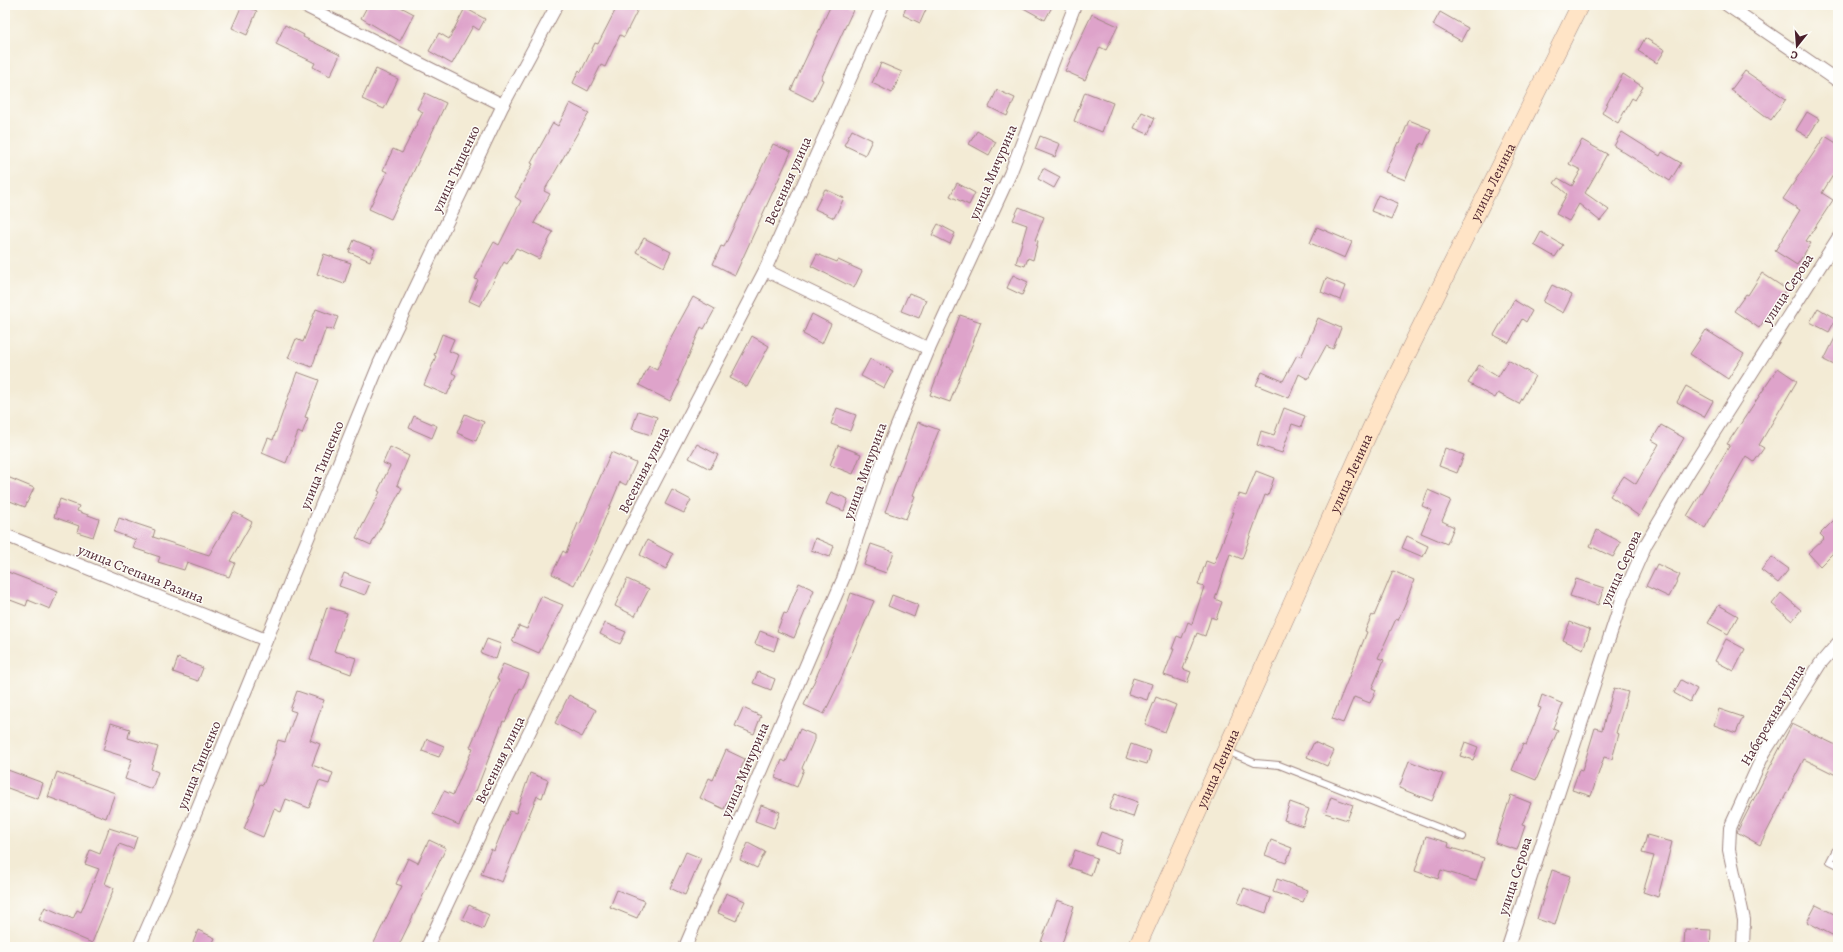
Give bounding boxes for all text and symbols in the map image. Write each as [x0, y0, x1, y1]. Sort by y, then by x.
north arrow [1777, 26, 1817, 66]
text: С [1789, 47, 1800, 63]
street label: улица Мичурина [964, 121, 1022, 223]
street label: улица Тищенко [427, 122, 484, 217]
street label: Весенняя улица [760, 133, 816, 228]
street label: улица Ленина [1465, 139, 1520, 225]
street label: улица Серова [1757, 249, 1818, 329]
street label: улица Тищенко [295, 418, 348, 513]
street label: улица Мичурина [838, 419, 891, 523]
street label: Весенняя улица [614, 423, 674, 517]
street label: улица Ленина [1324, 430, 1377, 516]
street label: улица Серова [1595, 527, 1646, 610]
street label: улица Степана Разина [74, 540, 207, 608]
street label: Набережная улица [1736, 660, 1810, 769]
street label: Весенняя улица [471, 713, 530, 807]
street label: улица Тищенко [172, 718, 225, 813]
street label: улица Мичурина [716, 719, 774, 821]
street label: улица Ленина [1191, 725, 1244, 812]
street label: улица Серова [1493, 834, 1537, 918]

